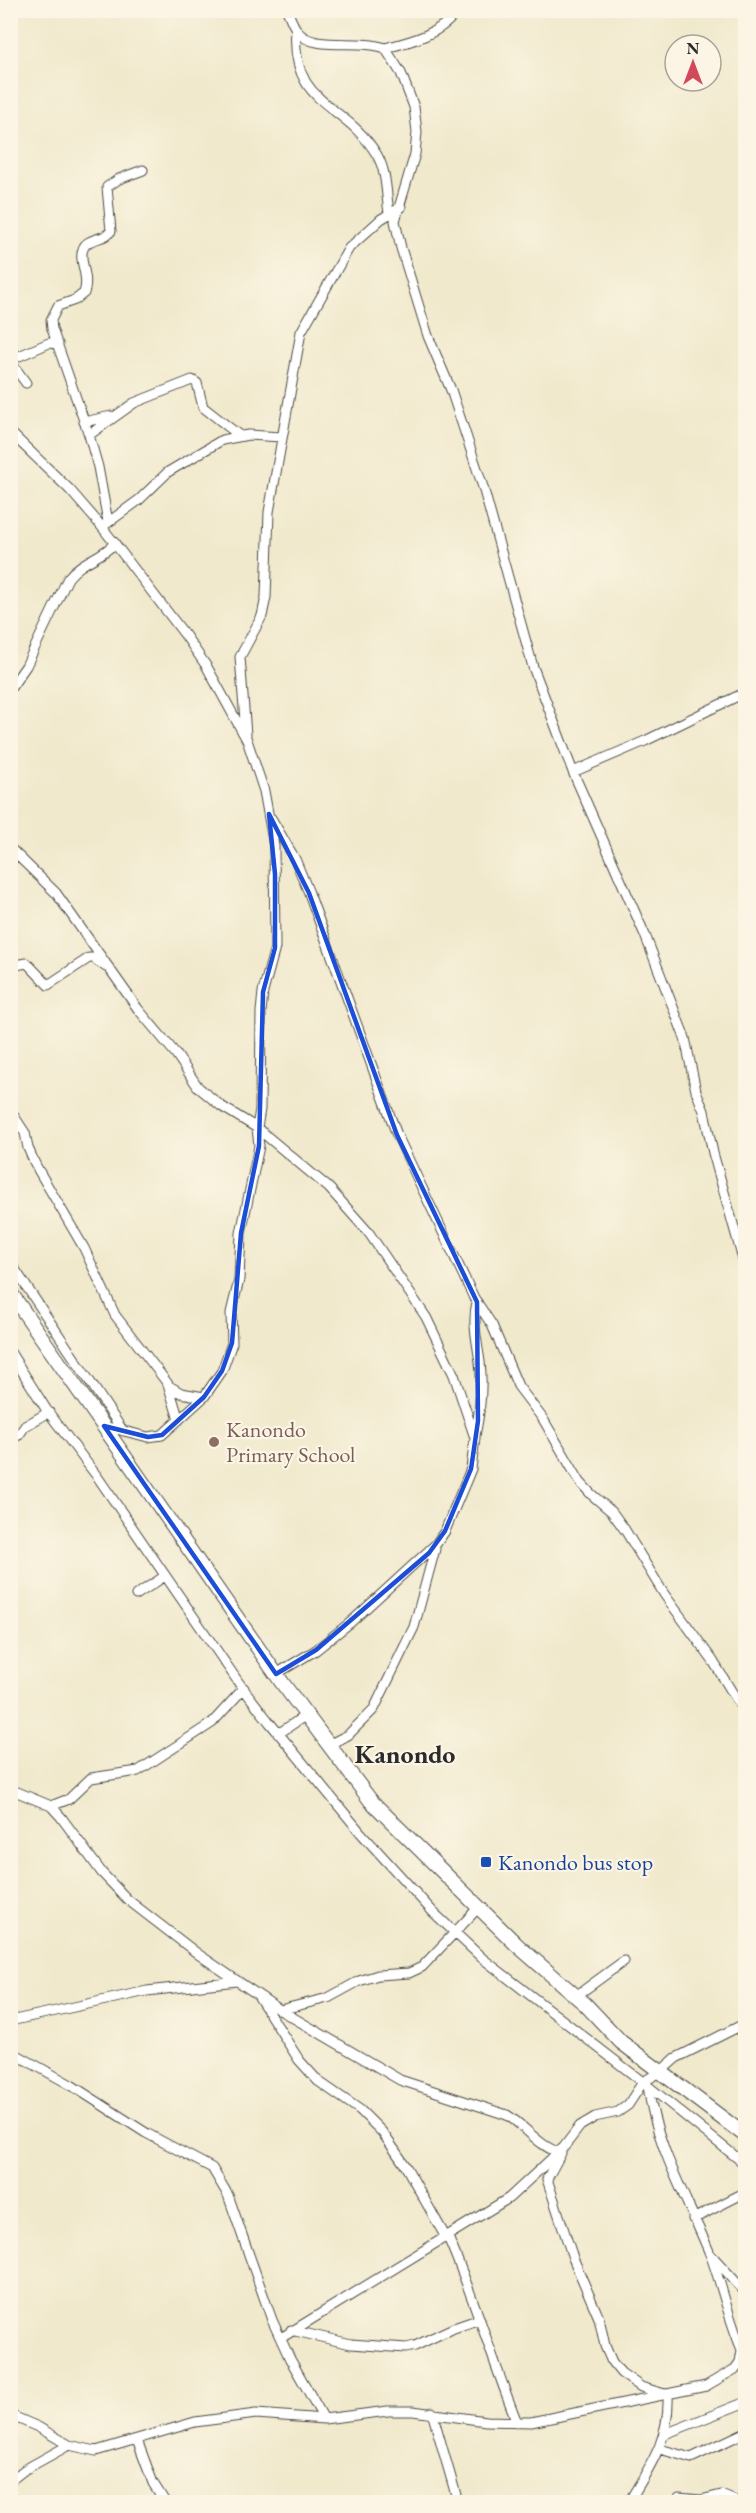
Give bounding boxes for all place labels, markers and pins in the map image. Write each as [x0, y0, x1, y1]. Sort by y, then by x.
place label: Kanondo Primary School [226, 1415, 355, 1469]
marker: Kanondo Primary School [207, 1435, 221, 1449]
place label: Kanondo bus stop [498, 1848, 653, 1877]
marker: Kanondo bus stop [479, 1855, 493, 1869]

